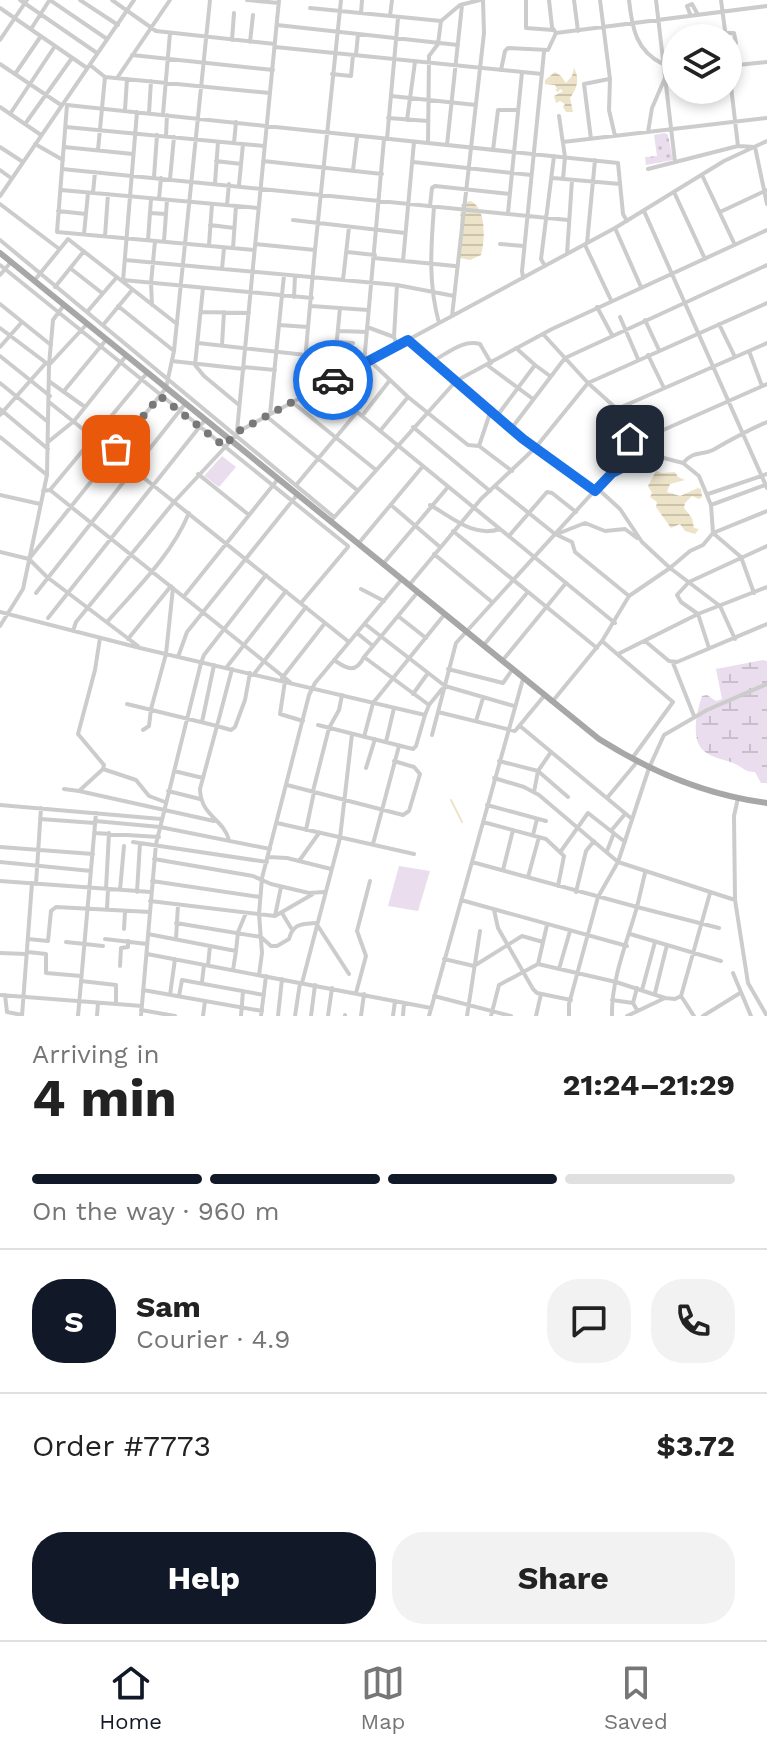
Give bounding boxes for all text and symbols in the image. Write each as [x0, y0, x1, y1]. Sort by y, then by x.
map controls [662, 24, 742, 104]
button: layers [662, 24, 742, 104]
courier [293, 340, 373, 420]
icon: car [311, 358, 355, 402]
pin [596, 405, 664, 473]
pin [82, 415, 150, 483]
icon: home [608, 417, 652, 461]
icon: bag [94, 427, 138, 471]
text: Arriving in [32, 1039, 160, 1069]
text: 21:24–21:29 [563, 1067, 735, 1102]
text: 4 min [32, 1068, 177, 1129]
text: On the way · 960 m [32, 1196, 280, 1226]
button: chat [547, 1279, 631, 1363]
button: phone [651, 1279, 735, 1363]
text: Sam [136, 1289, 201, 1324]
text: S [64, 1304, 84, 1339]
text: Courier · 4.9 [136, 1324, 290, 1354]
text: Order #7773 [32, 1428, 211, 1463]
text: $3.72 [657, 1428, 735, 1463]
button: Help [32, 1532, 376, 1624]
button: Share [392, 1532, 735, 1624]
tab: Home [99, 1661, 162, 1734]
tab: Map [361, 1661, 405, 1734]
tab: Saved [604, 1661, 668, 1734]

